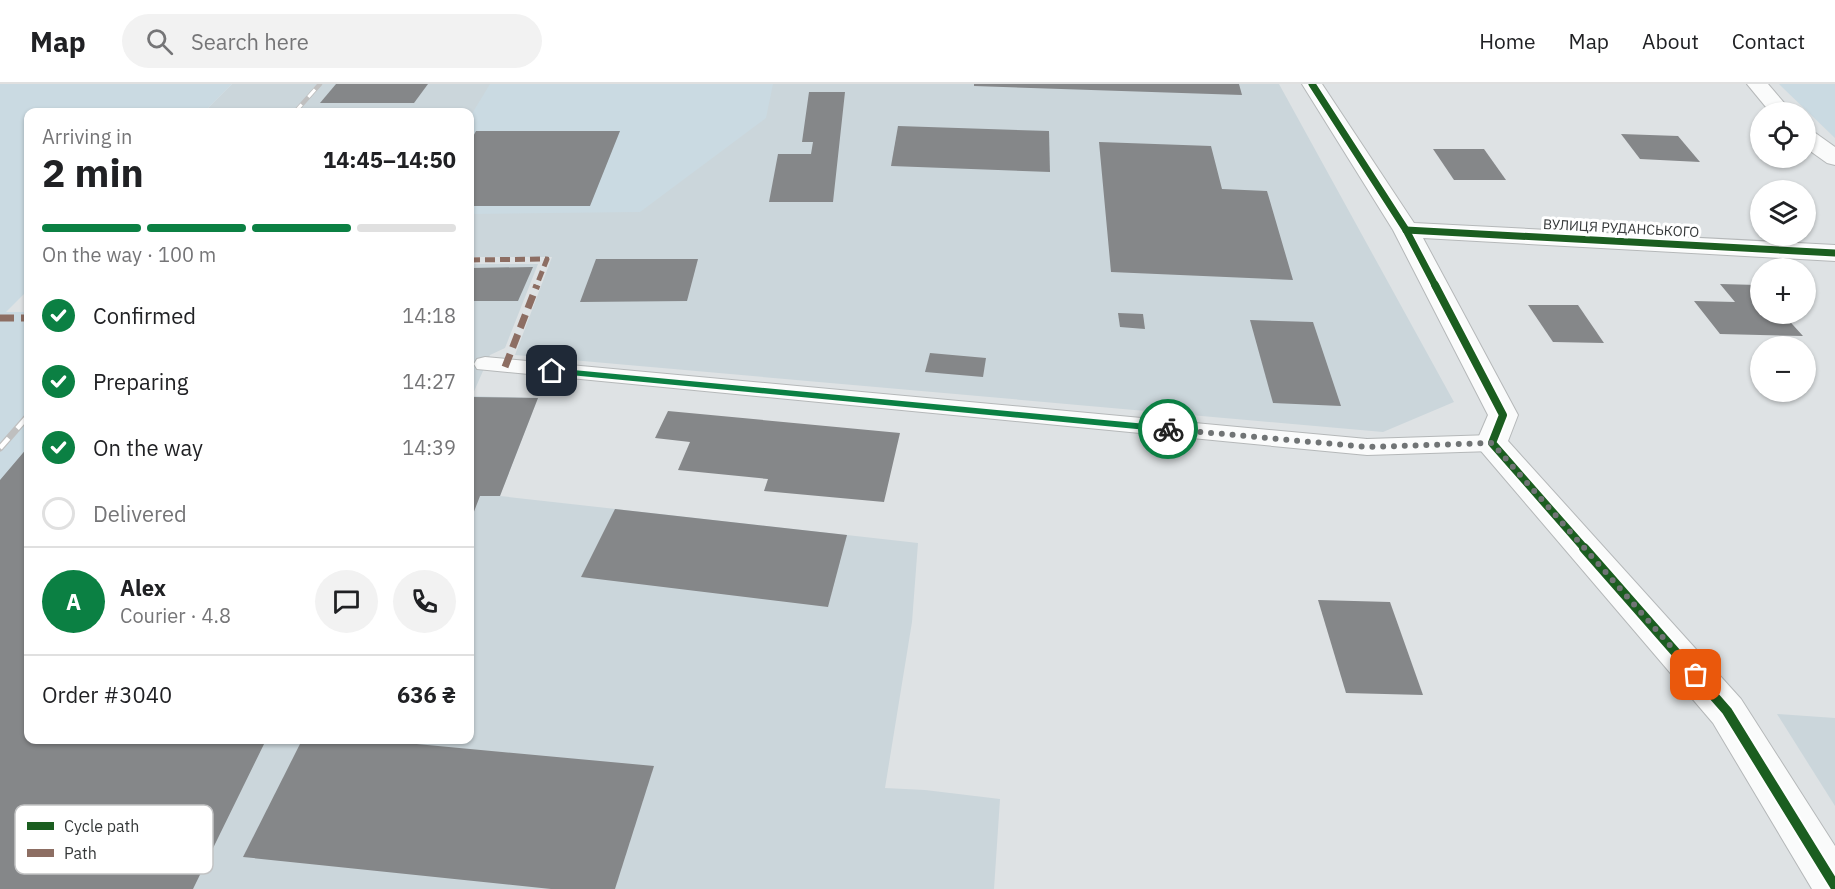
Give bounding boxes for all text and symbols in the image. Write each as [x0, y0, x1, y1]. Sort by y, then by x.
search box [122, 14, 542, 68]
text: Map [30, 23, 86, 60]
icon: search [143, 25, 176, 58]
text: Search here [191, 27, 309, 56]
text: Home [1479, 27, 1536, 55]
text: Map [1569, 27, 1609, 55]
text: About [1642, 27, 1699, 55]
text: Contact [1732, 27, 1805, 55]
map controls [1750, 102, 1816, 402]
button: locate [1750, 102, 1816, 168]
text: Arriving in [42, 123, 132, 150]
text: 14:45–14:50 [323, 145, 456, 174]
text: 2 min [42, 147, 144, 198]
button: layers [1750, 180, 1816, 246]
street label: ВУЛИЦЯ РУДАНСЬКОГО [1542, 215, 1700, 241]
text: On the way · 100 m [42, 241, 216, 268]
button: + [1750, 258, 1816, 324]
icon: check [42, 299, 75, 332]
text: Confirmed [93, 301, 196, 330]
text: 14:18 [402, 302, 456, 329]
button: − [1750, 336, 1816, 402]
pin [526, 345, 577, 396]
icon: home [535, 354, 568, 387]
icon: check [42, 365, 75, 398]
text: Preparing [93, 367, 188, 396]
text: 14:27 [402, 368, 456, 395]
courier [1138, 399, 1198, 459]
icon: bike [1152, 413, 1185, 446]
icon: check [42, 431, 75, 464]
text: On the way [93, 433, 203, 462]
text: 14:39 [402, 434, 456, 461]
text: Delivered [93, 499, 187, 528]
button: chat [315, 570, 378, 633]
button: phone [393, 570, 456, 633]
text: Alex [120, 573, 166, 602]
text: A [66, 587, 81, 616]
text: Courier · 4.8 [120, 602, 231, 629]
pin [1670, 649, 1721, 700]
icon: bag [1679, 658, 1712, 691]
text: Order #3040 [42, 680, 172, 709]
text: 636 ₴ [397, 680, 456, 709]
legend [15, 805, 213, 874]
text: Cycle path [64, 816, 139, 836]
text: Path [64, 843, 97, 863]

